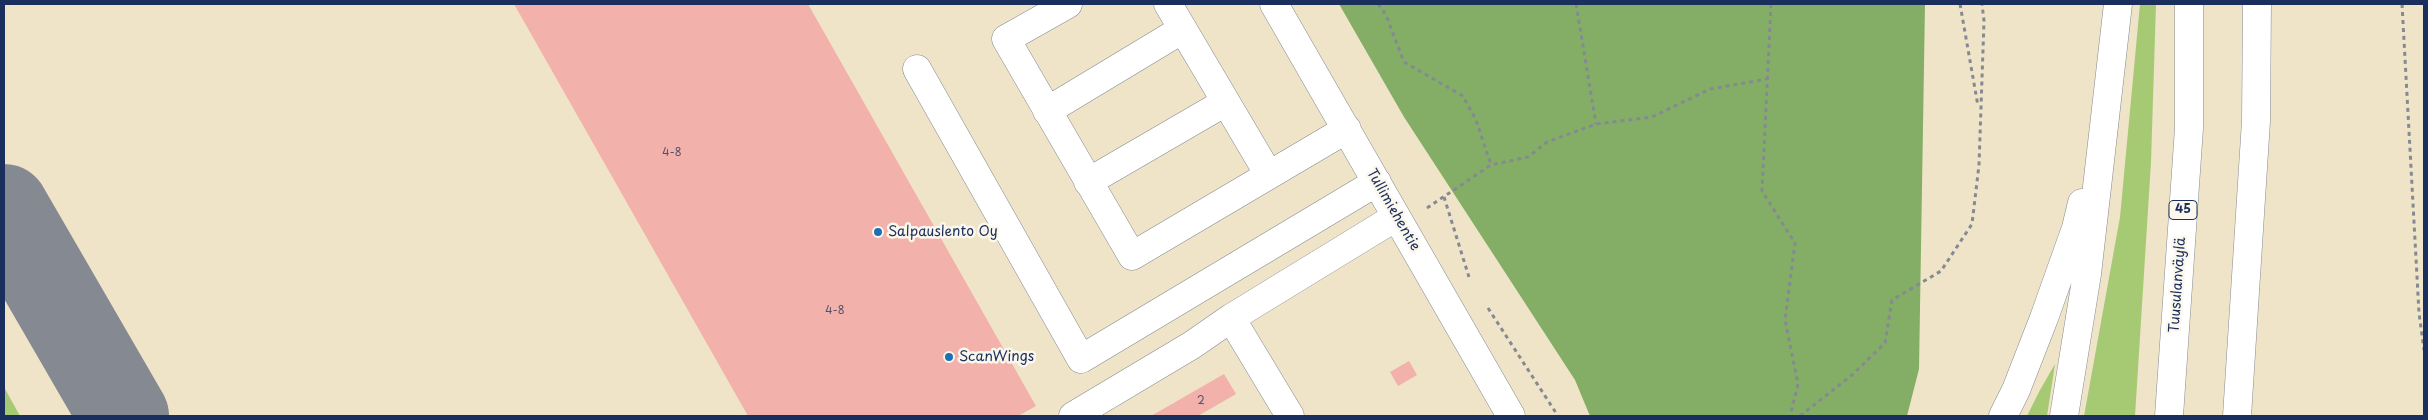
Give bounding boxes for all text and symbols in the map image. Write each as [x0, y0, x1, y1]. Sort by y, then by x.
house number: 4-8 [662, 146, 682, 160]
street label: Tullimiehentie [1363, 166, 1423, 254]
road number: 45 [2169, 200, 2197, 220]
place label: Salpauslento Oy [888, 224, 998, 240]
marker: Salpauslento Oy [872, 226, 884, 238]
street label: Tuusulanväylä [2166, 237, 2190, 333]
house number: 4-8 [825, 304, 845, 318]
place label: ScanWings [959, 349, 1034, 365]
marker: ScanWings [943, 351, 955, 363]
house number: 2 [1197, 394, 1205, 408]

